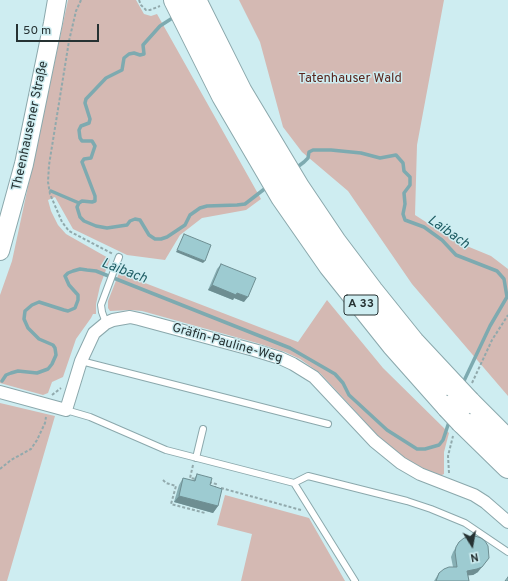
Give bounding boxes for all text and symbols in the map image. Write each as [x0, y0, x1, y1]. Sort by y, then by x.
scale bar [18, 16, 101, 42]
text: 50 m [23, 23, 51, 39]
street label: Theenhausener Straße [10, 60, 52, 192]
park label: Tatenhauser Wald [298, 71, 402, 87]
water label: Laibach [424, 213, 472, 253]
water label: Laibach [99, 256, 149, 288]
road number: A 33 [344, 295, 378, 315]
street label: Gräfin-Pauline-Weg [170, 321, 284, 367]
north arrow [452, 525, 492, 565]
text: N [469, 549, 480, 564]

